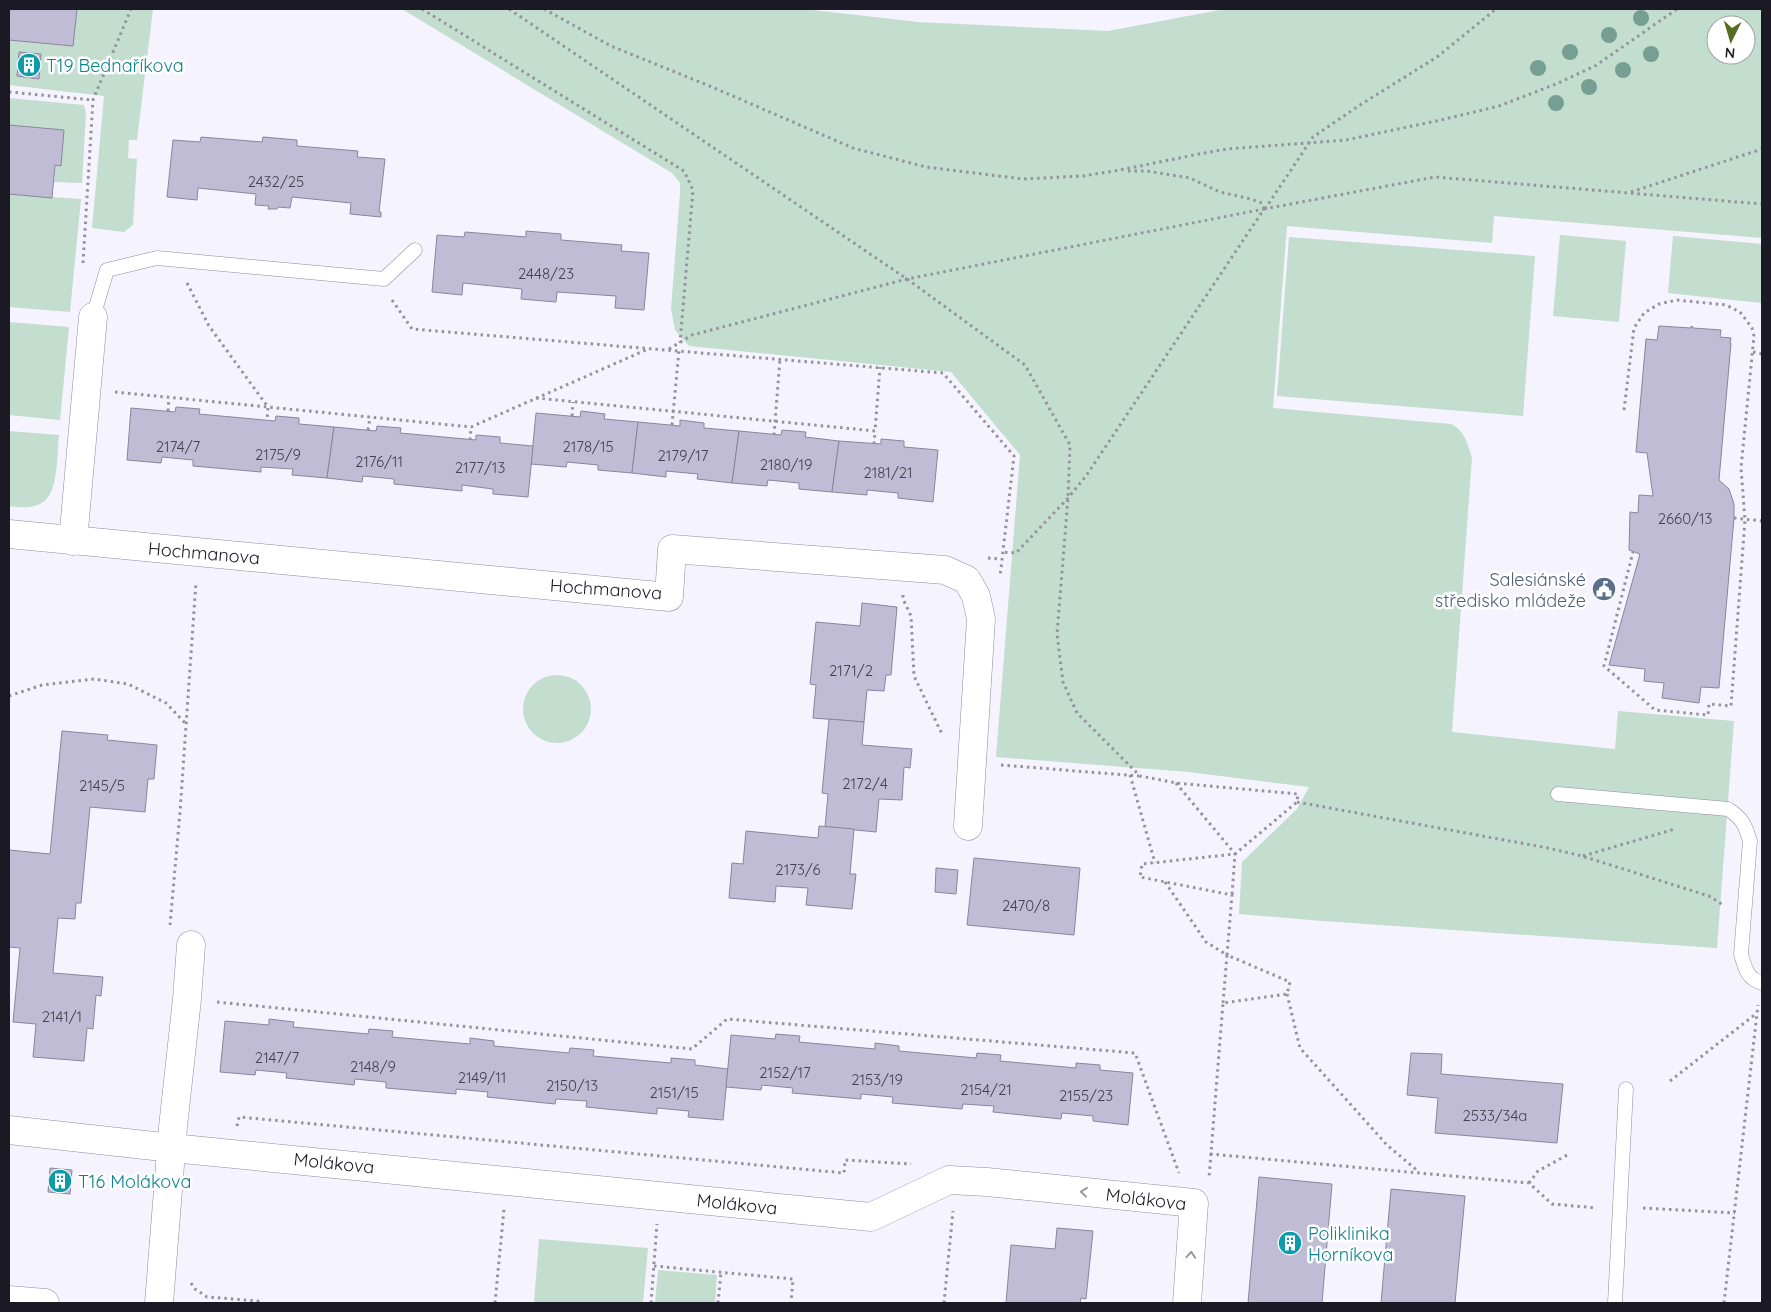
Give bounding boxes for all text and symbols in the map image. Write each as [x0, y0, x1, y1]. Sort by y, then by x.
north arrow [1706, 15, 1756, 65]
text: N [1724, 44, 1736, 62]
building icon: T19 Bednaříkova [16, 52, 42, 78]
place label: T19 Bednaříkova [46, 54, 184, 77]
house number: 2432/25 [248, 172, 304, 191]
house number: 2448/23 [518, 264, 574, 283]
house number: 2174/7 [156, 437, 200, 456]
house number: 2178/15 [562, 437, 614, 456]
house number: 2175/9 [255, 445, 301, 464]
house number: 2179/17 [657, 446, 709, 465]
house number: 2176/11 [355, 452, 403, 471]
house number: 2180/19 [760, 455, 812, 474]
house number: 2177/13 [455, 458, 505, 477]
house number: 2181/21 [863, 463, 913, 482]
house number: 2660/13 [1658, 509, 1712, 528]
street label: Hochmanova [147, 537, 261, 569]
place label: Salesiánské středisko mládeže [1435, 568, 1586, 612]
street label: Hochmanova [549, 574, 663, 604]
public building icon: Salesiánské středisko mládeže [1591, 576, 1617, 602]
house number: 2171/2 [829, 661, 873, 680]
house number: 2172/4 [842, 774, 888, 793]
house number: 2145/5 [79, 776, 125, 795]
house number: 2173/6 [775, 860, 821, 879]
house number: 2470/8 [1002, 896, 1050, 915]
house number: 2141/1 [42, 1007, 82, 1026]
house number: 2147/7 [255, 1048, 299, 1067]
house number: 2148/9 [350, 1057, 396, 1076]
house number: 2152/17 [759, 1063, 811, 1082]
house number: 2149/11 [458, 1068, 506, 1087]
house number: 2153/19 [851, 1070, 903, 1089]
house number: 2150/13 [546, 1076, 598, 1095]
house number: 2154/21 [960, 1080, 1012, 1099]
house number: 2151/15 [649, 1083, 699, 1102]
house number: 2155/23 [1059, 1086, 1113, 1105]
house number: 2533/34a [1463, 1106, 1527, 1125]
street label: Molákova [292, 1147, 376, 1179]
building icon: T16 Molákova [47, 1168, 73, 1194]
place label: T16 Molákova [78, 1170, 191, 1193]
street label: Molákova [1104, 1183, 1188, 1215]
one-way arrow [1080, 1187, 1088, 1198]
street label: Molákova [695, 1188, 779, 1220]
place label: Poliklinika Horníkova [1308, 1222, 1393, 1266]
building icon: Poliklinika Horníkova [1277, 1230, 1303, 1256]
one-way arrow [1185, 1250, 1196, 1258]

